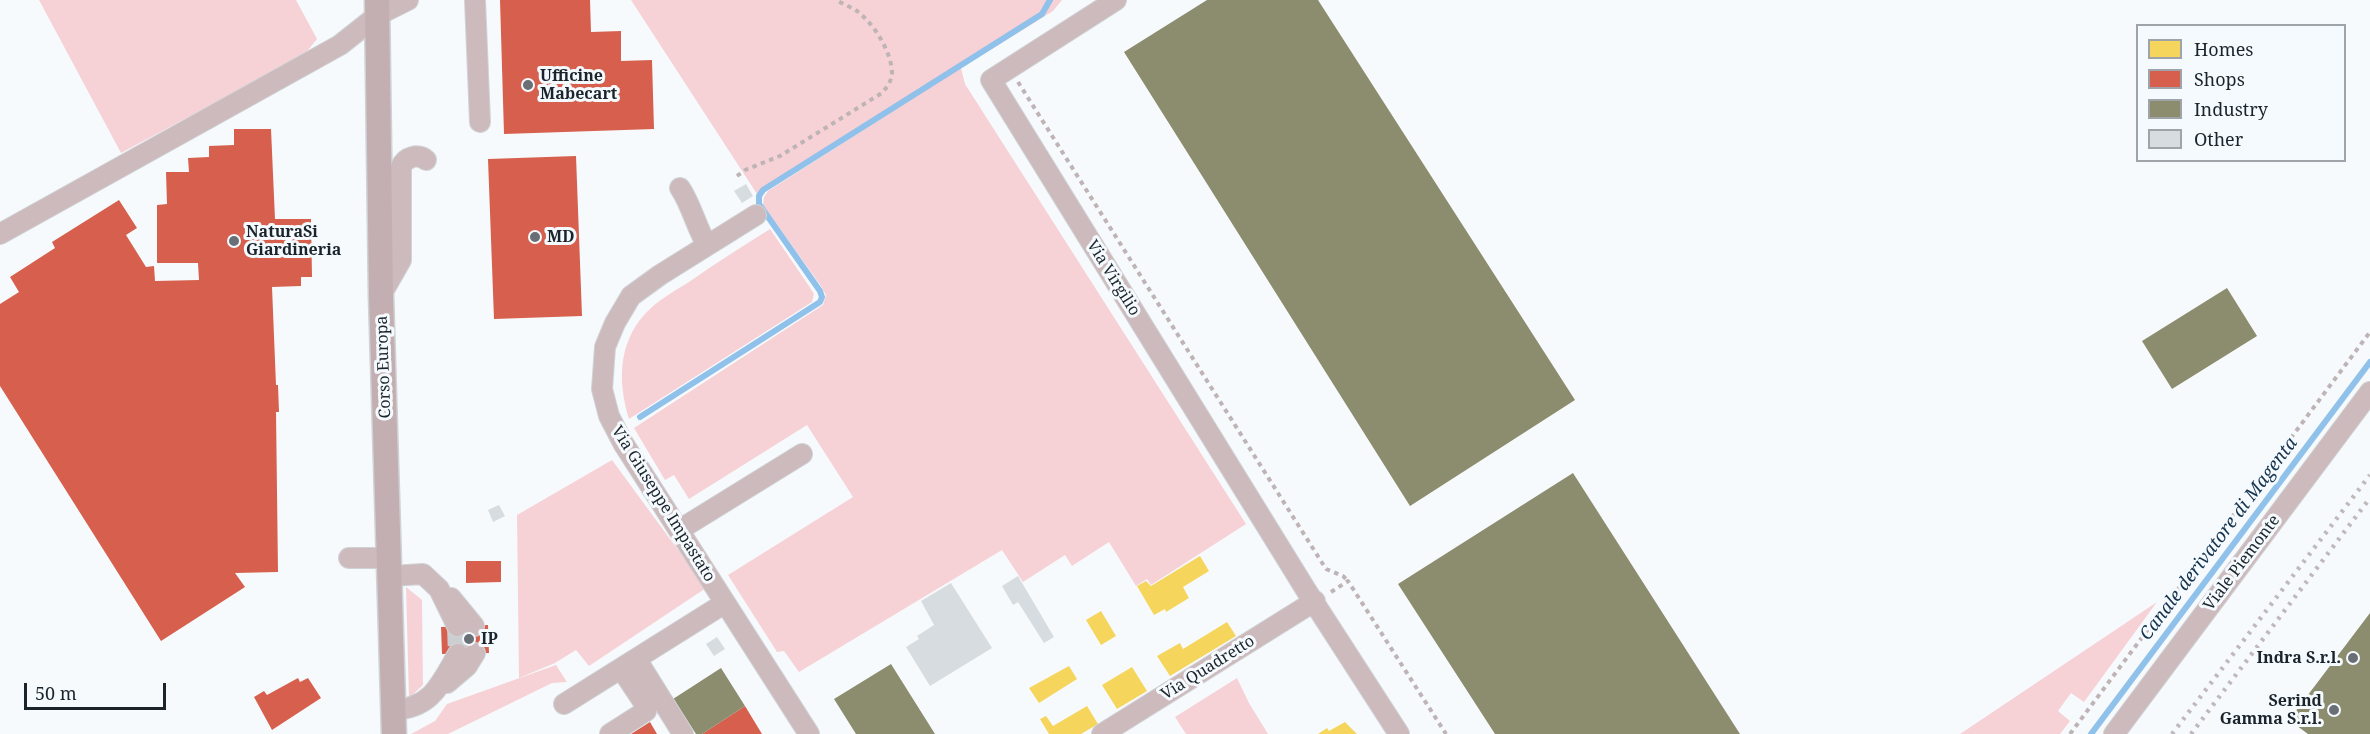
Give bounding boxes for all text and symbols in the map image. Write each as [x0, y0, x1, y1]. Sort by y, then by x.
legend [2136, 24, 2346, 162]
text: Homes [2194, 37, 2253, 61]
place label: Ufficine Mabecart [540, 66, 617, 104]
text: Shops [2194, 67, 2245, 91]
marker: Ufficine Mabecart [521, 78, 535, 92]
text: Industry [2194, 97, 2268, 121]
text: Other [2194, 127, 2243, 151]
place label: NaturaSi Giardineria [246, 222, 341, 260]
place label: MD [547, 227, 575, 247]
marker: MD [528, 230, 542, 244]
marker: NaturaSi Giardineria [227, 234, 241, 248]
street label: Via Virgilio [1082, 237, 1144, 319]
street label: Corso Europa [373, 315, 395, 419]
street label: Via Giuseppe Impastato [607, 422, 719, 586]
water label: Canale derivatore di Magenta [2136, 433, 2302, 645]
street label: Viale Piemonte [2200, 511, 2284, 615]
place label: IP [481, 629, 498, 649]
marker: IP [462, 632, 476, 646]
street label: Via Quadretto [1158, 632, 1258, 704]
place label: Indra S.r.l. [2257, 648, 2341, 668]
marker: Indra S.r.l. [2346, 651, 2360, 665]
scale bar [27, 671, 170, 709]
text: 50 m [35, 681, 77, 705]
place label: Serind Gamma S.r.l. [2220, 691, 2322, 729]
marker: Serind Gamma S.r.l. [2327, 703, 2341, 717]

